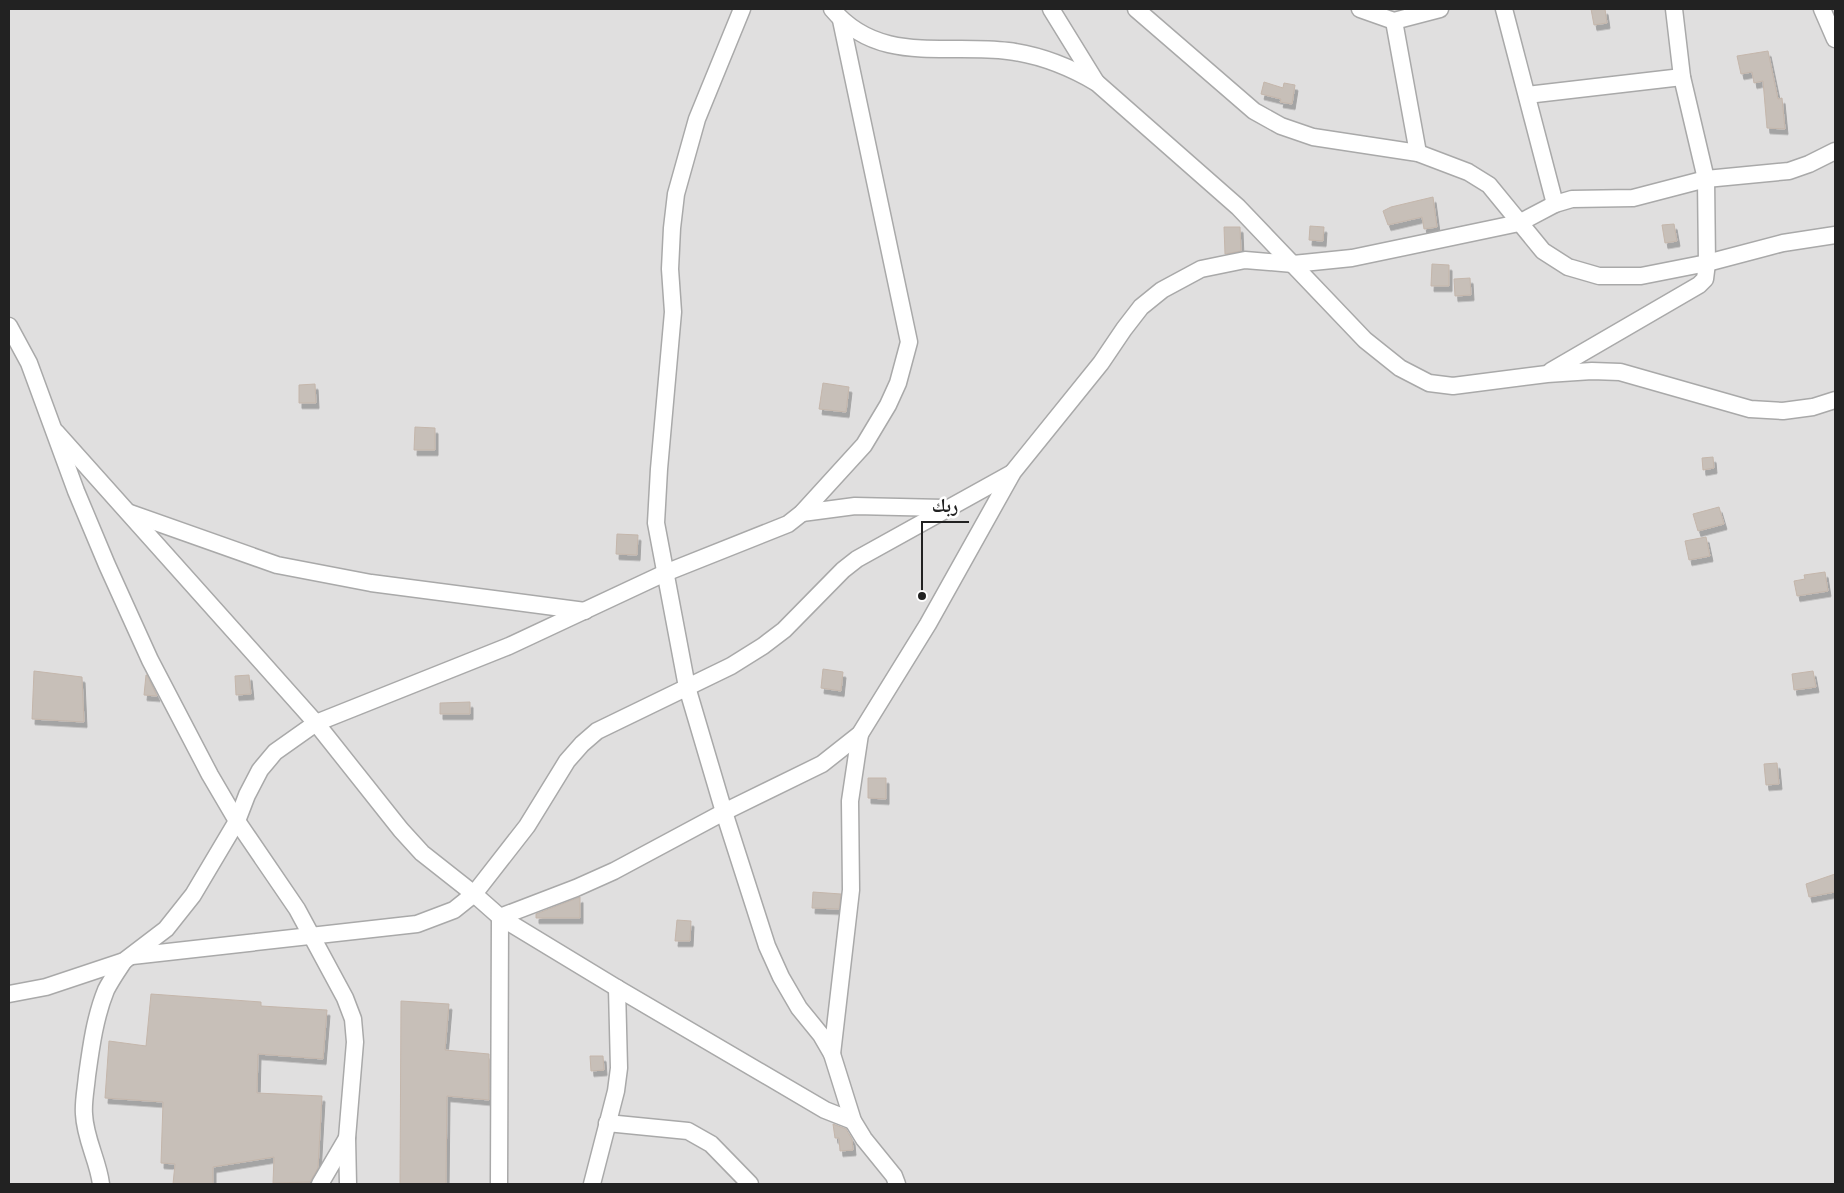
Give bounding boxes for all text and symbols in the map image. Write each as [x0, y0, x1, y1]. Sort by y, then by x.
callout: ربك [922, 488, 969, 522]
text: ربك [932, 493, 958, 519]

